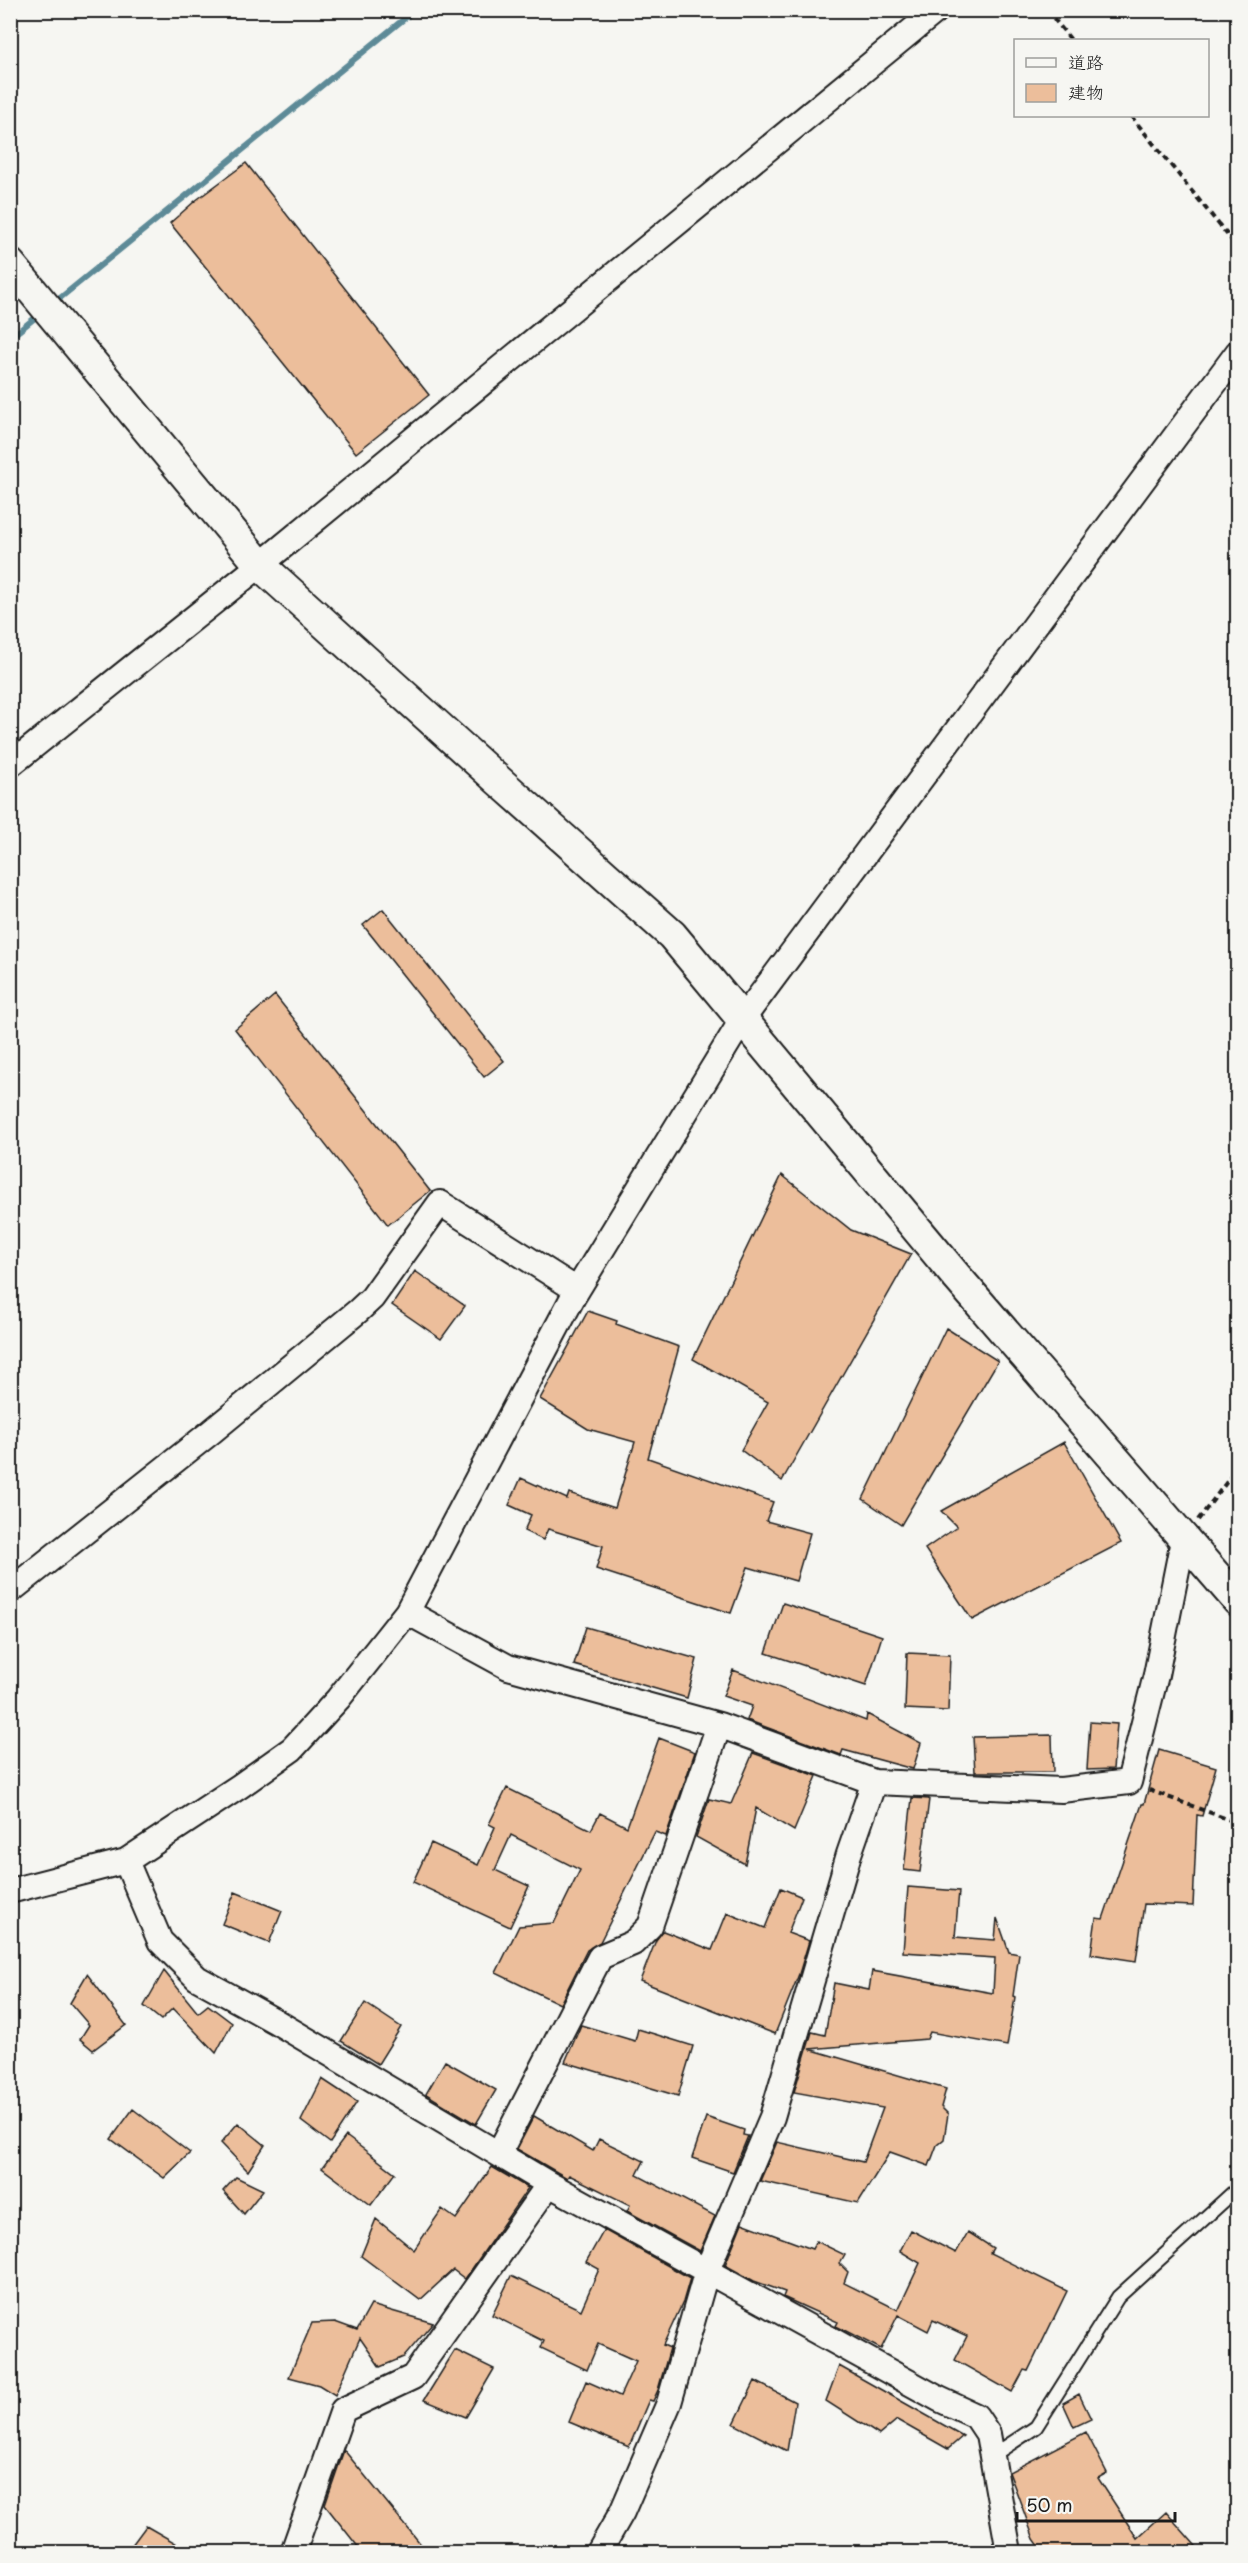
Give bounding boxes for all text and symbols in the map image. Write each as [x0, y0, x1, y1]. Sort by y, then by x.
legend [1014, 39, 1209, 117]
text: 道路 [1068, 48, 1104, 75]
text: 建物 [1068, 78, 1104, 105]
scale bar [1017, 2485, 1174, 2523]
text: 50 m [1026, 2491, 1073, 2518]

